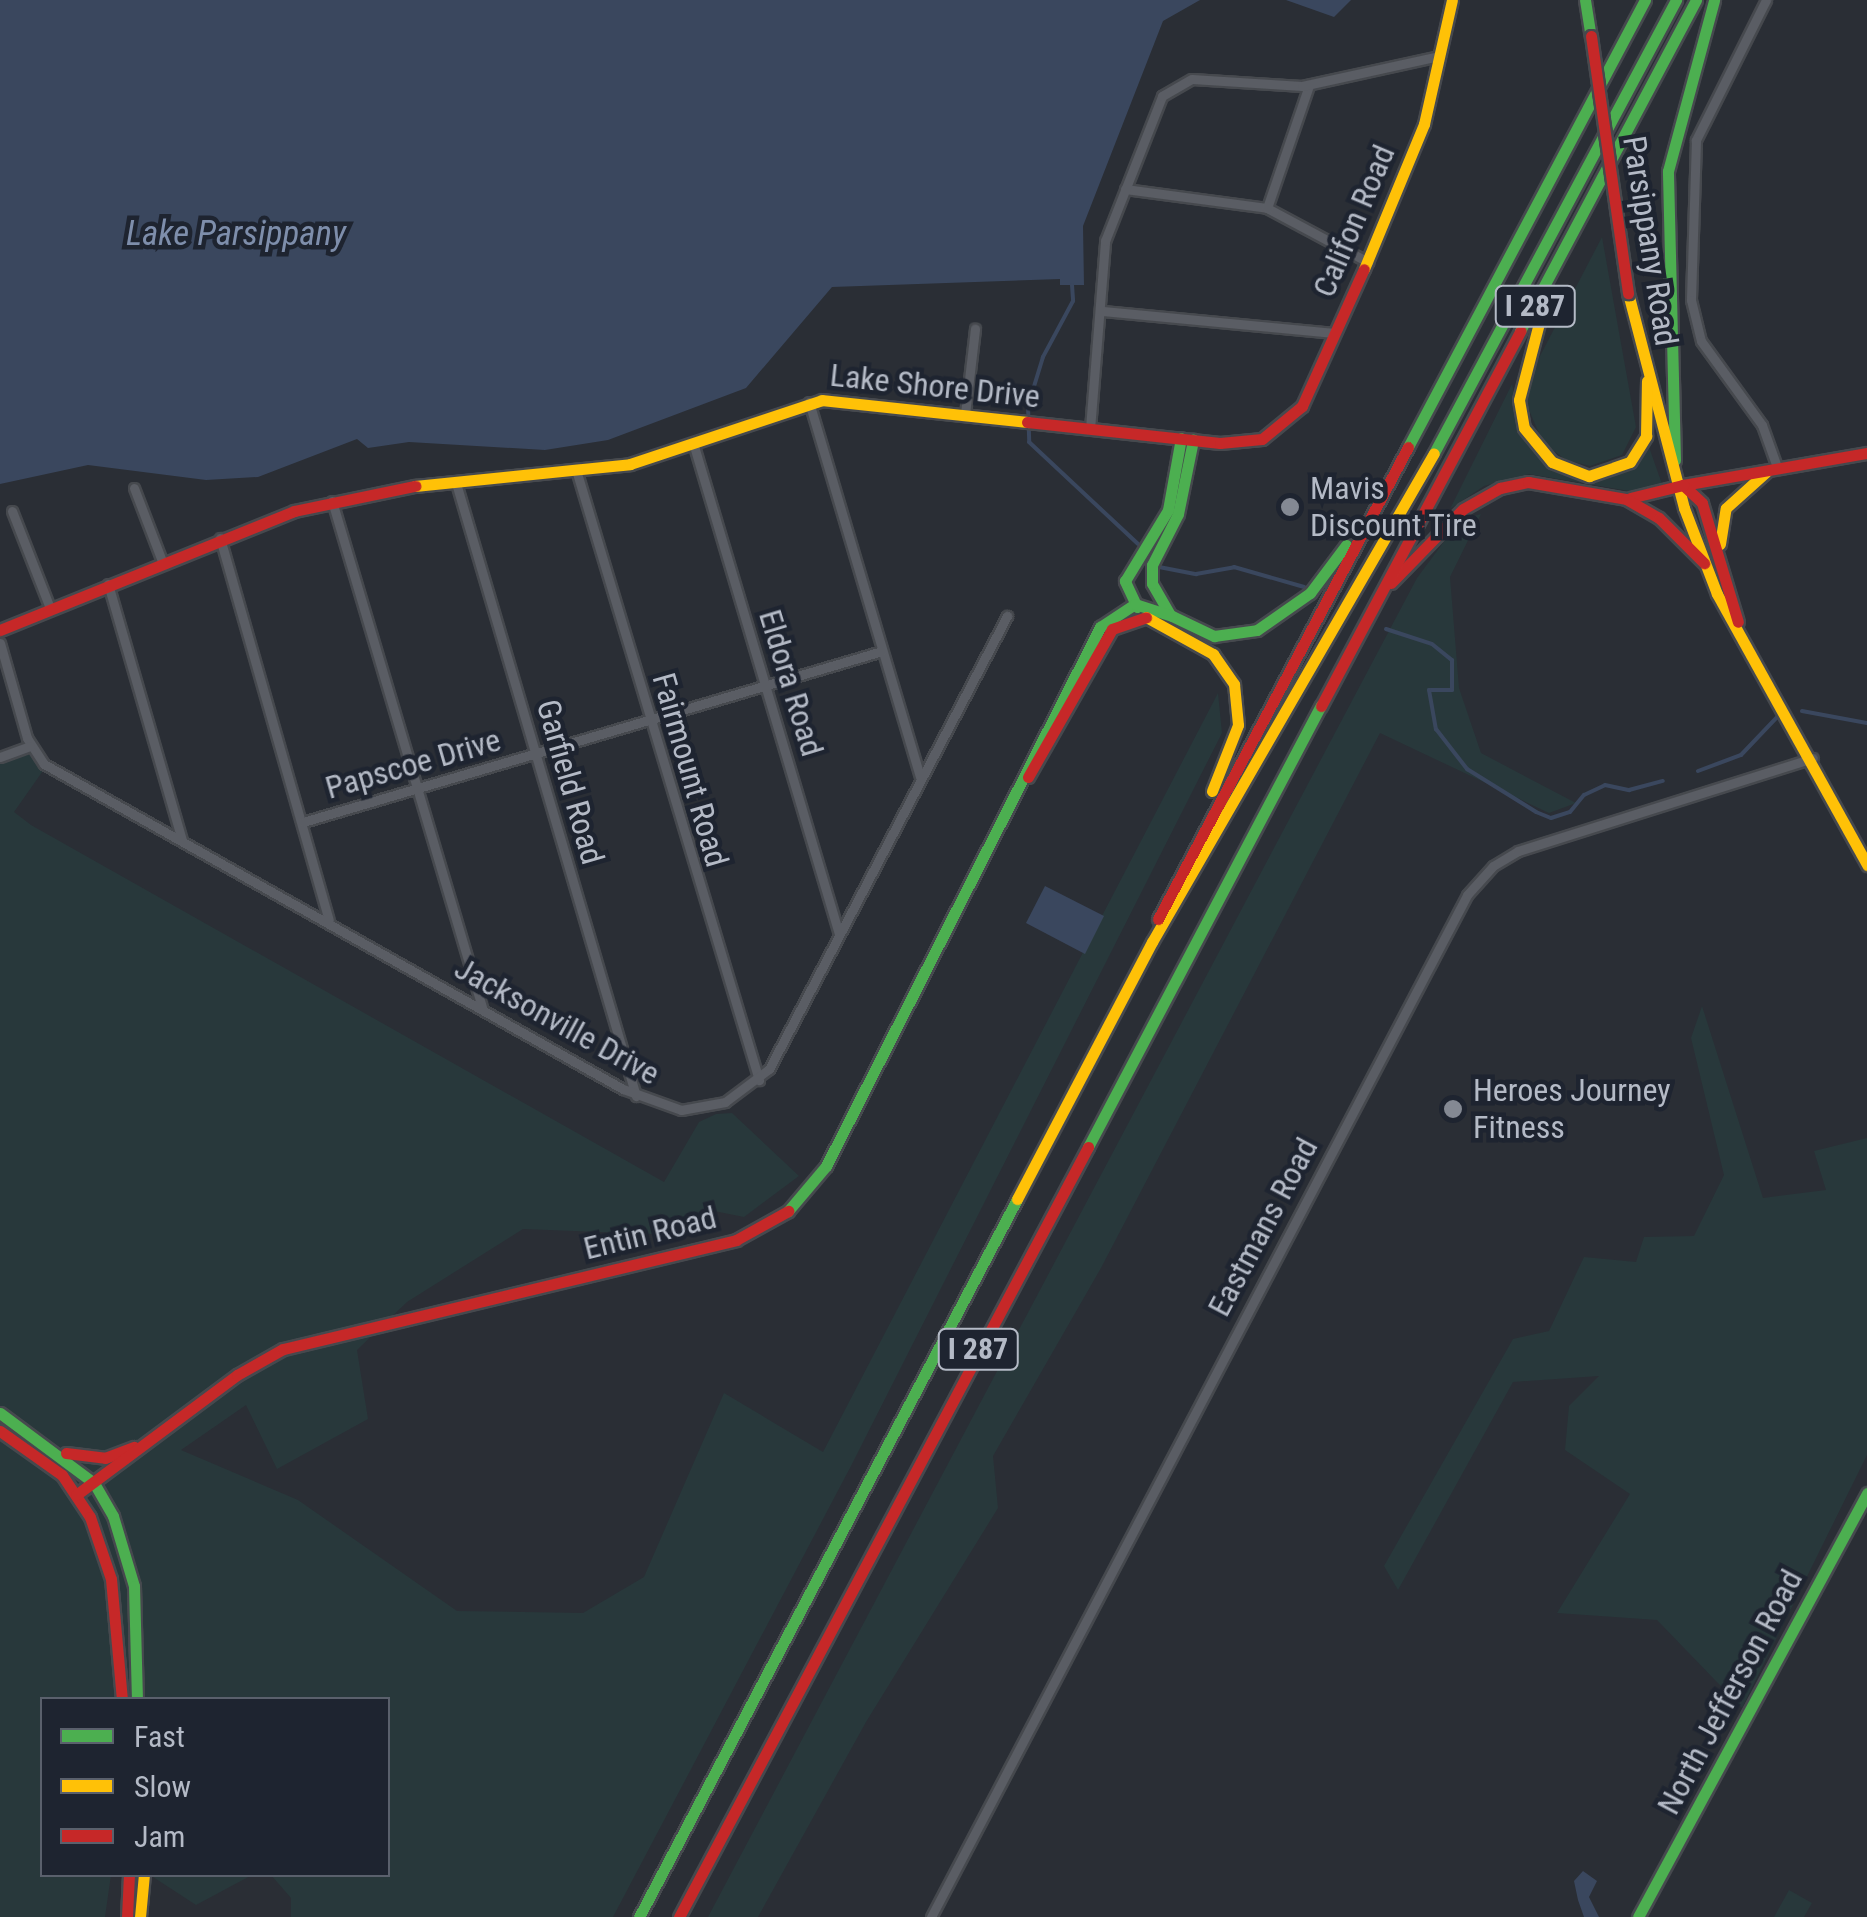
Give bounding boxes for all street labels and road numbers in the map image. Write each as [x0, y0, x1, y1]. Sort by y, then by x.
street label: Parsippany Road [1614, 133, 1686, 349]
street label: Califon Road [1305, 139, 1403, 303]
road number: I 287 [1492, 281, 1578, 331]
street label: Lake Shore Drive [828, 356, 1042, 416]
street label: Eldora Road [751, 605, 831, 761]
street label: Fairmount Road [644, 669, 736, 871]
street label: Garfield Road [528, 695, 612, 869]
street label: Papscoe Drive [321, 721, 505, 807]
street label: Jacksonville Drive [448, 949, 666, 1093]
street label: Eastmans Road [1200, 1131, 1326, 1323]
street label: Entin Road [580, 1198, 720, 1268]
road number: I 287 [936, 1324, 1020, 1374]
street label: North Jefferson Road [1649, 1563, 1811, 1821]

